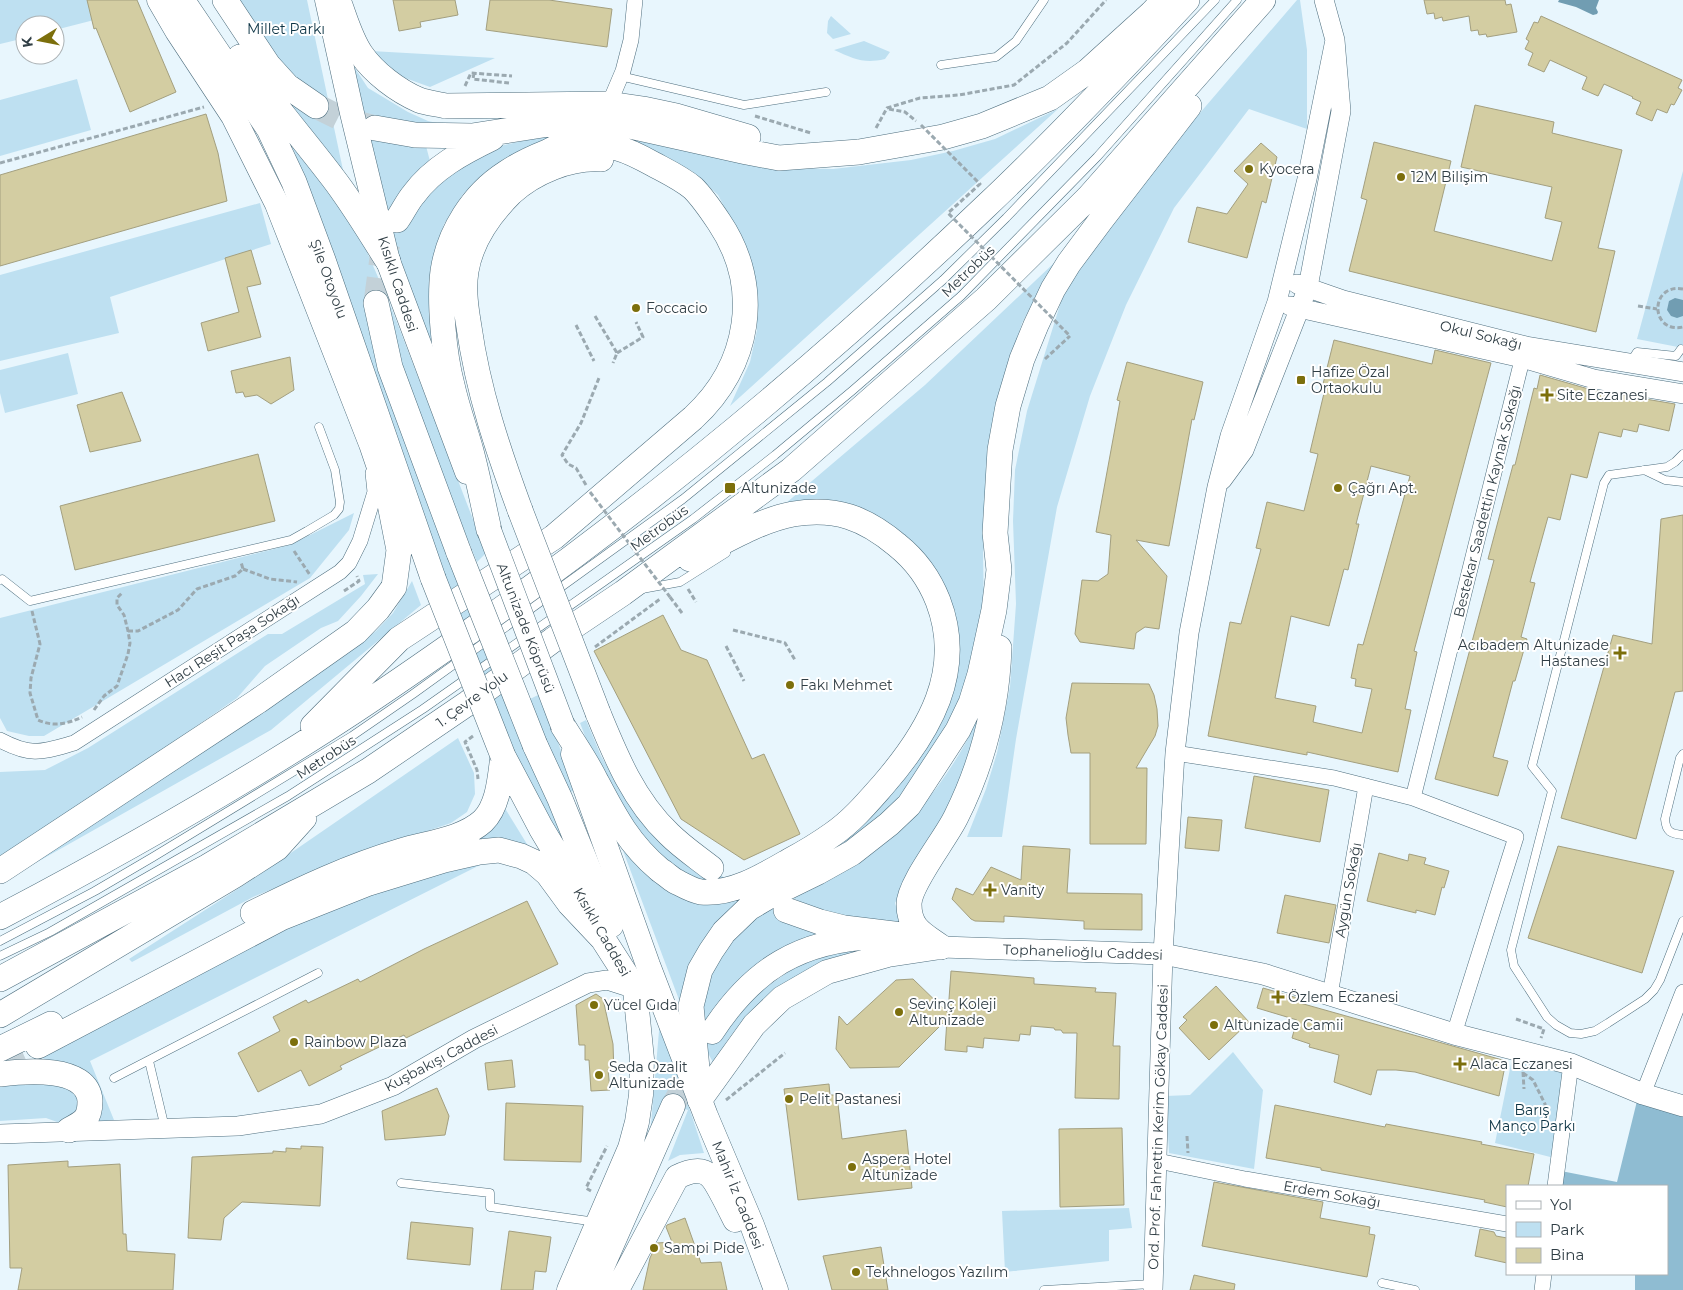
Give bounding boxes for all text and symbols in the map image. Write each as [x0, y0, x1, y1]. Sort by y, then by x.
north arrow [15, 15, 65, 65]
park label: Millet Parkı [247, 20, 325, 38]
text: K [17, 35, 37, 49]
place label: Kyocera [1259, 160, 1315, 178]
marker: Kyocera [1243, 163, 1255, 175]
place label: 12M Bilişim [1411, 168, 1488, 186]
marker: 12M Bilişim [1395, 171, 1407, 183]
street label: Kısıklı Caddesi [374, 234, 422, 334]
street label: Şile Otoyolu [306, 237, 352, 321]
street label: Metrobüs [937, 241, 999, 301]
place label: Foccacio [646, 299, 708, 317]
marker: Foccacio [630, 302, 642, 314]
street label: Okul Sokağı [1438, 316, 1524, 354]
place label: Hafize Özal Ortaokulu [1311, 363, 1389, 397]
marker: Hafize Özal Ortaokulu [1295, 374, 1307, 386]
street label: Bestekar Saadettin Kaynak Sokağı [1449, 383, 1525, 619]
place label: Site Eczanesi [1557, 386, 1648, 404]
marker: Site Eczanesi [1541, 389, 1553, 401]
place label: Altunizade [741, 479, 816, 497]
place label: Çağrı Apt. [1348, 479, 1417, 497]
marker: Altunizade [723, 481, 737, 495]
marker: Çağrı Apt. [1332, 482, 1344, 494]
street label: Metrobüs [626, 501, 692, 555]
street label: Altunizade Köprüsü [493, 560, 559, 696]
street label: Hacı Reşit Paşa Sokağı [161, 591, 303, 691]
place label: Acıbadem Altunizade Hastanesi [1458, 636, 1609, 670]
marker: Acıbadem Altunizade Hastanesi [1613, 646, 1627, 660]
street label: 1. Çevre Yolu [432, 667, 512, 731]
place label: Fakı Mehmet [800, 676, 893, 694]
marker: Fakı Mehmet [784, 679, 796, 691]
street label: Metrobüs [293, 731, 359, 783]
street label: Aygün Sokağı [1331, 841, 1365, 939]
place label: Vanity [1001, 881, 1045, 899]
marker: Vanity [983, 883, 997, 897]
street label: Kısıklı Caddesi [569, 884, 635, 980]
street label: Tophanelioğlu Caddesi [1003, 940, 1163, 964]
street label: Ord. Prof. Fahrettin Kerim Gökay Caddesi [1144, 984, 1172, 1270]
place label: Özlem Eczanesi [1288, 988, 1399, 1006]
marker: Özlem Eczanesi [1272, 991, 1284, 1003]
place label: Sevinç Koleji Altunizade [909, 995, 996, 1029]
place label: Yücel Gıda [604, 996, 678, 1014]
marker: Yücel Gıda [588, 999, 600, 1011]
marker: Sevinç Koleji Altunizade [893, 1006, 905, 1018]
place label: Altunizade Camii [1224, 1016, 1344, 1034]
marker: Altunizade Camii [1208, 1019, 1220, 1031]
street label: Kuşbakışı Caddesi [381, 1020, 501, 1096]
place label: Rainbow Plaza [304, 1033, 407, 1051]
marker: Rainbow Plaza [288, 1036, 300, 1048]
place label: Alaca Eczanesi [1470, 1055, 1573, 1073]
place label: Seda Ozalit Altunizade [609, 1058, 688, 1092]
marker: Alaca Eczanesi [1454, 1058, 1466, 1070]
marker: Seda Ozalit Altunizade [593, 1069, 605, 1081]
place label: Pelit Pastanesi [799, 1090, 901, 1108]
marker: Pelit Pastanesi [783, 1093, 795, 1105]
park label: Barış Manço Parkı [1489, 1101, 1575, 1135]
street label: Mahir İz Caddesi [708, 1138, 768, 1252]
place label: Aspera Hotel Altunizade [862, 1150, 952, 1184]
marker: Aspera Hotel Altunizade [846, 1161, 858, 1173]
street label: Erdem Sokağı [1282, 1177, 1382, 1211]
legend [1506, 1185, 1668, 1275]
text: Yol [1550, 1195, 1572, 1214]
text: Park [1550, 1220, 1584, 1239]
place label: Sampi Pide [664, 1239, 744, 1257]
marker: Sampi Pide [648, 1242, 660, 1254]
text: Bina [1550, 1245, 1584, 1264]
place label: Tekhnelogos Yazılım [866, 1263, 1008, 1281]
marker: Tekhnelogos Yazılım [850, 1266, 862, 1278]

